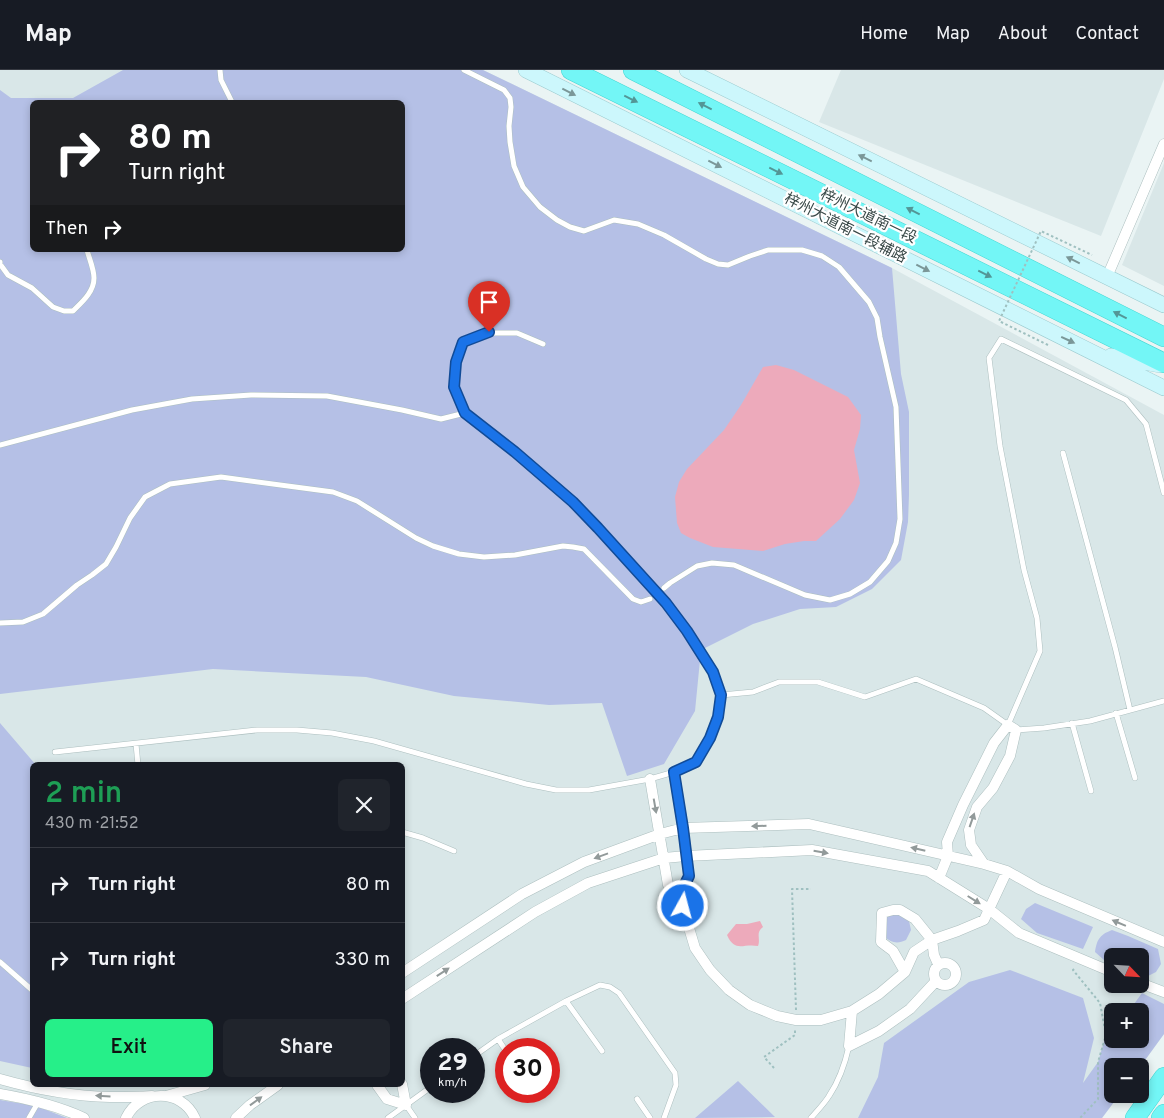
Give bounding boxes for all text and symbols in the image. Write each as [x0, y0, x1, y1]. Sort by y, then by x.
text: Map [25, 20, 72, 50]
text: Home [860, 23, 908, 46]
text: Map [936, 23, 970, 46]
text: About [998, 23, 1047, 46]
text: Contact [1075, 23, 1139, 46]
one-way arrow [562, 88, 577, 96]
one-way arrow [624, 95, 638, 103]
one-way arrow [698, 102, 712, 110]
text: 80 m [128, 117, 212, 161]
icon: right [45, 120, 110, 185]
one-way arrow [858, 153, 872, 161]
text: Turn right [128, 160, 225, 187]
one-way arrow [708, 160, 722, 168]
one-way arrow [769, 167, 784, 176]
street label: 梓州大道南一段 [817, 185, 920, 249]
street label: 梓州大道南一段辅路 [781, 189, 910, 268]
one-way arrow [906, 207, 920, 215]
icon: right [98, 215, 126, 243]
text: Then [45, 217, 88, 241]
one-way arrow [1066, 256, 1080, 264]
one-way arrow [916, 264, 930, 272]
one-way arrow [978, 271, 992, 279]
pin [468, 281, 510, 332]
icon: arrive [475, 288, 503, 316]
one-way arrow [1113, 311, 1128, 319]
one-way arrow [1061, 337, 1075, 345]
text: 2 min [45, 776, 122, 813]
button: close [338, 779, 390, 831]
one-way arrow [651, 799, 659, 815]
one-way arrow [969, 813, 976, 828]
text: 430 m · 21:52 [45, 814, 139, 834]
one-way arrow [750, 822, 766, 830]
one-way arrow [911, 845, 926, 853]
one-way arrow [814, 848, 830, 856]
one-way arrow [593, 852, 608, 860]
icon: right [45, 871, 73, 899]
text: Turn right [88, 873, 176, 897]
text: 80 m [346, 873, 390, 897]
position arrow [656, 879, 708, 931]
one-way arrow [967, 895, 980, 904]
one-way arrow [1112, 918, 1126, 926]
icon: right [45, 946, 73, 974]
text: Turn right [88, 948, 176, 972]
text: 330 m [335, 948, 390, 972]
north arrow [1104, 948, 1149, 992]
map controls [1104, 948, 1149, 1103]
one-way arrow [437, 967, 450, 977]
button: + [1104, 1003, 1149, 1048]
button: Exit [45, 1019, 213, 1077]
button: Share [223, 1019, 390, 1077]
speed limit sign: 30 [495, 1038, 560, 1103]
text: 29 [437, 1048, 468, 1080]
button: − [1104, 1058, 1149, 1103]
text: km/h [438, 1075, 467, 1091]
one-way arrow [95, 1092, 111, 1100]
one-way arrow [249, 1096, 263, 1106]

